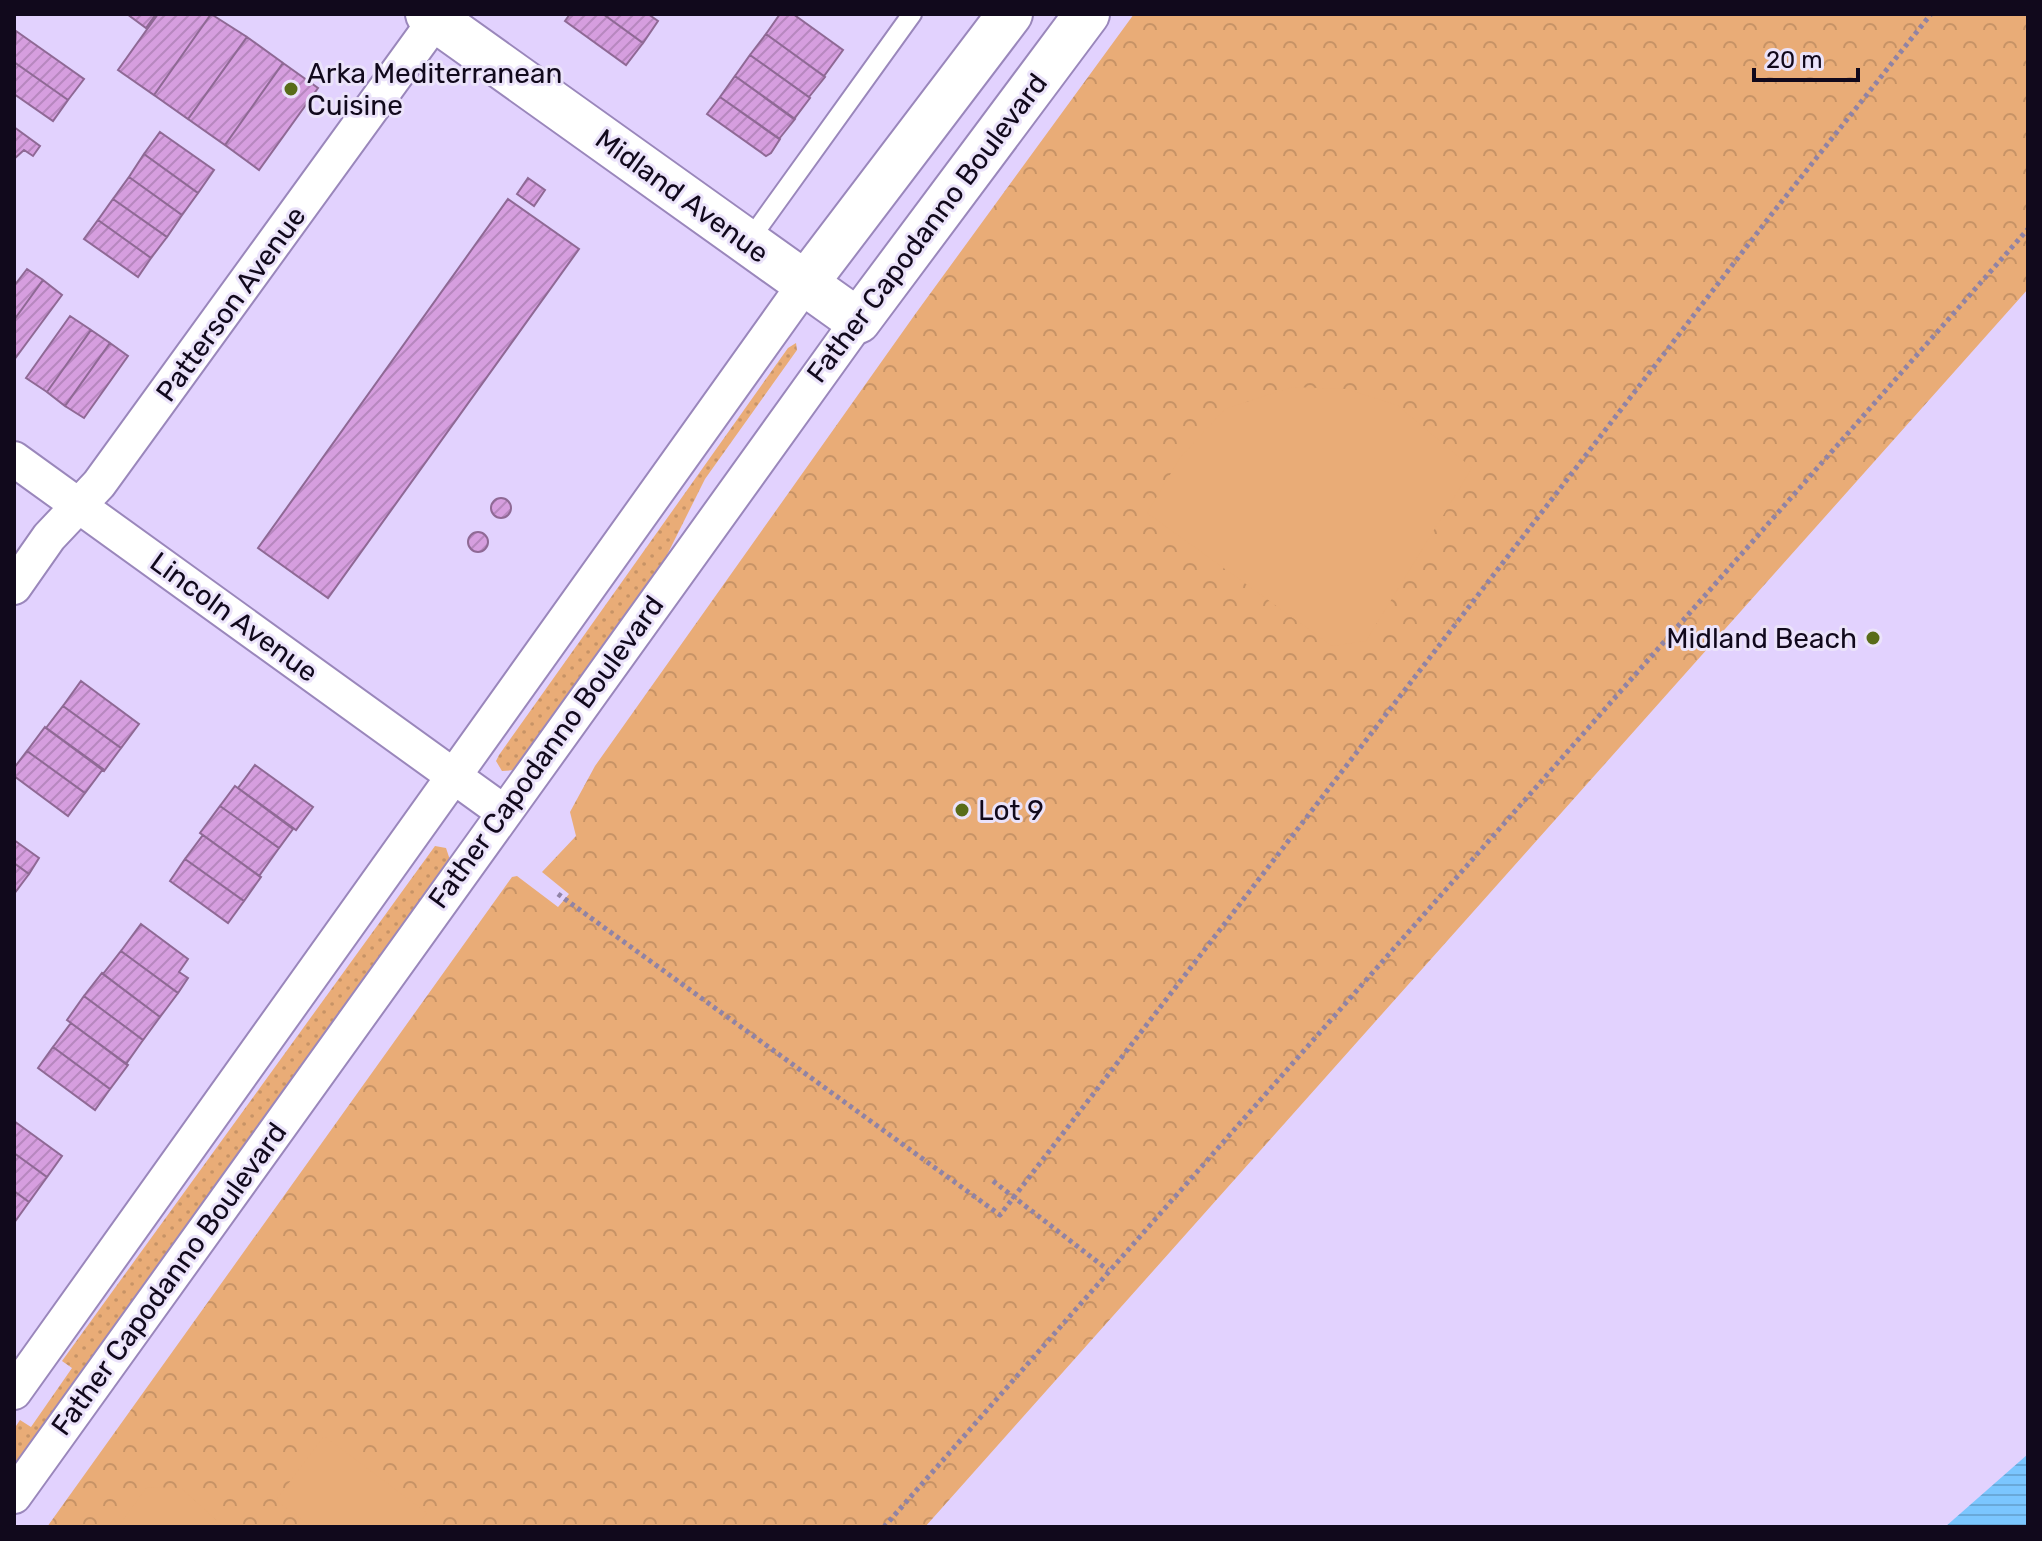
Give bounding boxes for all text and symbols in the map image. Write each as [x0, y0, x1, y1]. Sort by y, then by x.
scale bar [1754, 32, 1858, 82]
text: 20 m [1766, 46, 1823, 74]
place label: Arka Mediterranean Cuisine [307, 57, 562, 122]
street label: Father Capodanno Boulevard [800, 67, 1054, 389]
marker: Arka Mediterranean Cuisine [282, 80, 300, 98]
street label: Midland Avenue [589, 122, 775, 270]
street label: Patterson Avenue [149, 200, 313, 408]
street label: Lincoln Avenue [144, 545, 324, 689]
street label: Father Capodanno Boulevard [421, 589, 671, 915]
place label: Midland Beach [1666, 622, 1857, 655]
marker: Midland Beach [1864, 629, 1882, 647]
place label: Lot 9 [978, 794, 1044, 827]
marker: Lot 9 [953, 801, 971, 819]
street label: Father Capodanno Boulevard [44, 1116, 294, 1442]

